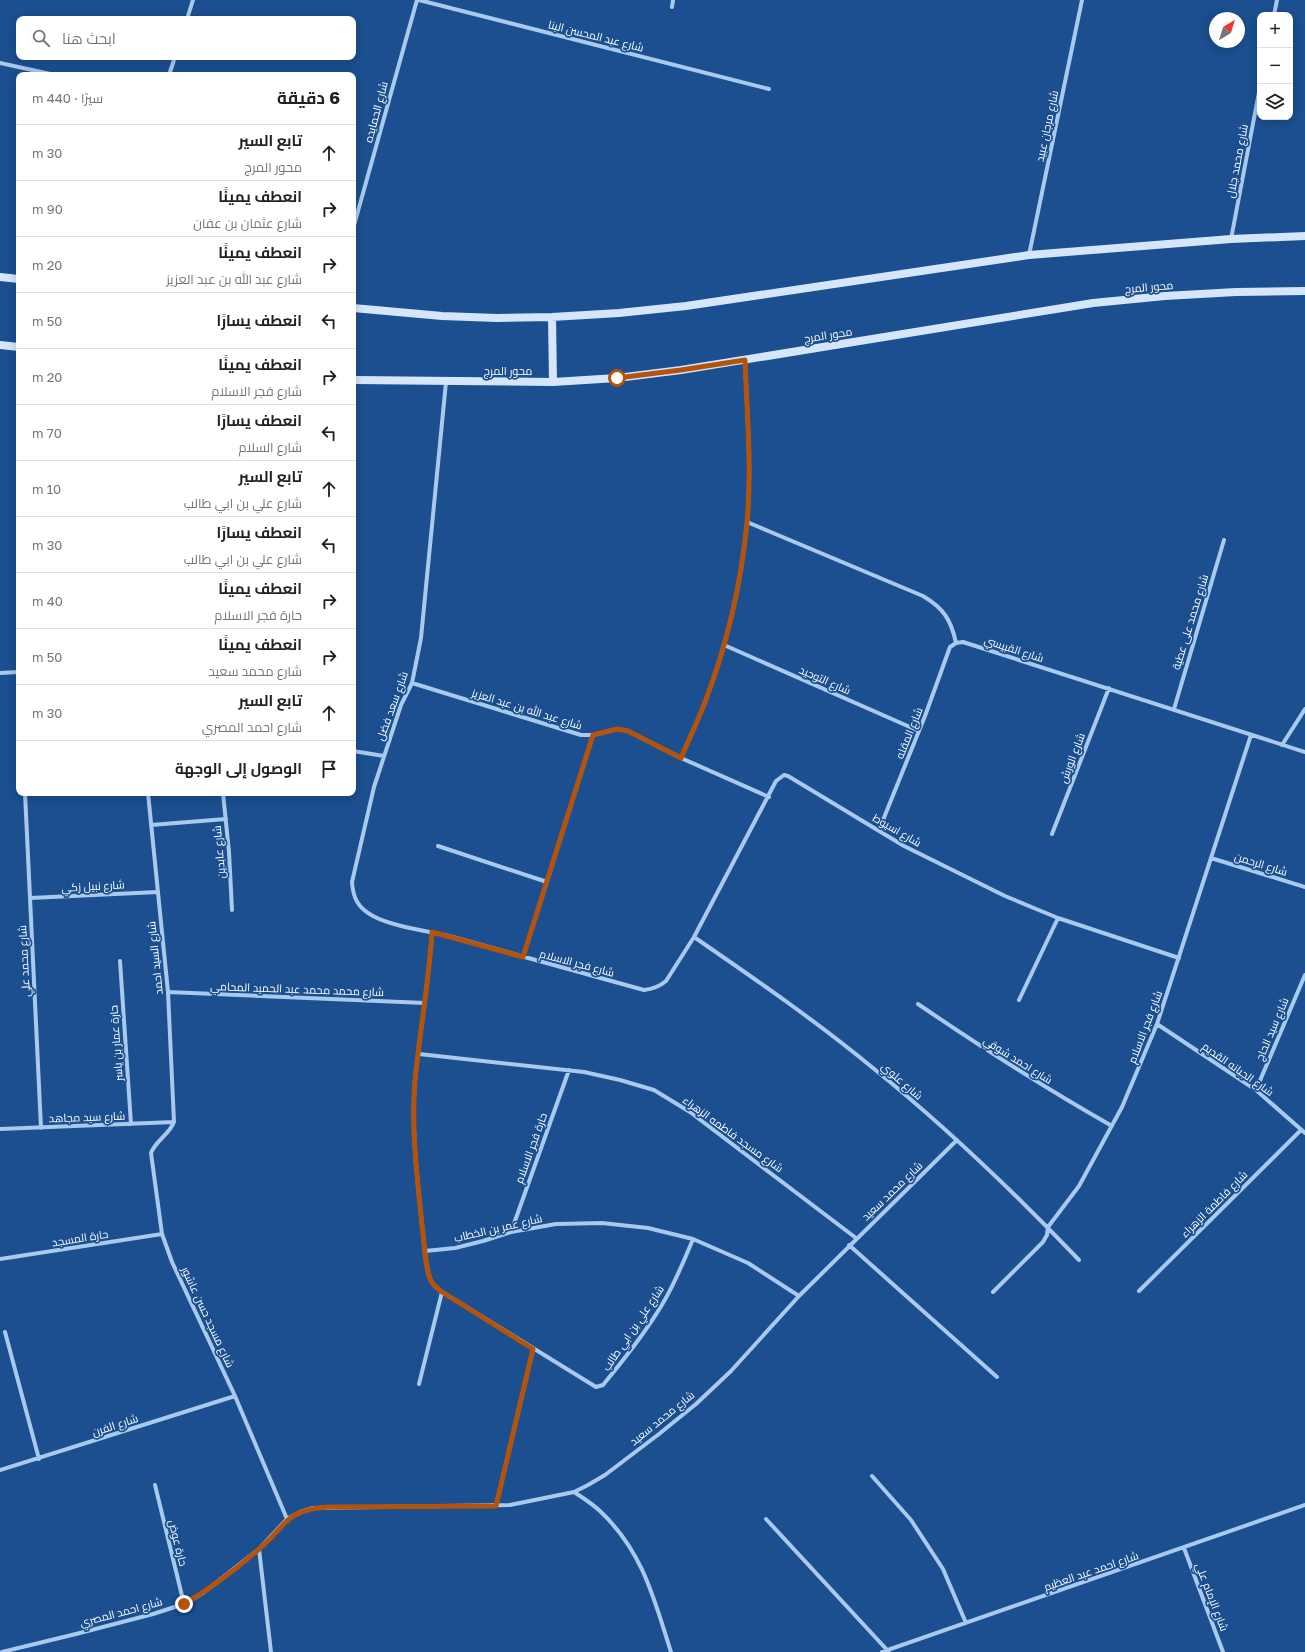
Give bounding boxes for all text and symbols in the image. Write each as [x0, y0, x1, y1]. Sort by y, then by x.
north arrow [1209, 12, 1245, 48]
map controls [1257, 12, 1293, 120]
button: + [1257, 12, 1293, 48]
search box [16, 16, 356, 60]
street label: شارع عبد المحسن البنا [547, 17, 645, 56]
icon: search [30, 27, 52, 49]
text: ابحث هنا [62, 29, 116, 47]
button: − [1257, 48, 1293, 84]
street label: شارع الحمايده [361, 80, 392, 144]
button: layers [1257, 84, 1293, 120]
text: 6 دقيقة [277, 87, 340, 108]
street label: شارع مرجان عبيد [1033, 89, 1062, 163]
text: سيرًا · 440 m [32, 90, 103, 106]
street label: شارع محمد جلال [1223, 123, 1252, 199]
text: تابع السير [239, 131, 302, 149]
icon: ahead [318, 142, 340, 164]
text: 30 m [32, 145, 62, 161]
text: محور المرج [244, 159, 302, 175]
text: انعطف يمينًا [218, 187, 302, 205]
icon: right [318, 198, 340, 220]
text: 90 m [32, 201, 63, 217]
text: شارع عثمان بن عفان [193, 215, 302, 231]
text: انعطف يمينًا [218, 243, 302, 261]
icon: right [318, 254, 340, 276]
text: 20 m [32, 257, 62, 273]
text: شارع عبد الله بن عبد العزيز [166, 271, 302, 287]
street label: محور المرج [1124, 278, 1174, 297]
icon: left [318, 310, 340, 332]
text: انعطف يسارًا [216, 311, 302, 329]
text: 50 m [32, 313, 62, 329]
street label: محور المرج [803, 324, 853, 347]
text: انعطف يمينًا [218, 355, 302, 373]
street label: محور المرج [484, 364, 532, 379]
icon: right [318, 366, 340, 388]
text: 20 m [32, 369, 62, 385]
route start [608, 369, 626, 387]
text: شارع فجر الاسلام [211, 383, 302, 399]
text: انعطف يسارًا [216, 411, 302, 429]
icon: left [318, 422, 340, 444]
text: 70 m [32, 425, 62, 441]
text: شارع السلام [238, 439, 302, 455]
text: تابع السير [239, 467, 302, 485]
icon: ahead [318, 478, 340, 500]
text: 10 m [32, 481, 61, 497]
text: شارع علي بن ابي طالب [184, 495, 302, 511]
text: انعطف يسارًا [216, 523, 302, 541]
icon: left [318, 534, 340, 556]
text: 30 m [32, 537, 62, 553]
text: شارع علي بن ابي طالب [184, 551, 302, 567]
street label: شارع محمد على عطية [1169, 573, 1212, 672]
text: انعطف يمينًا [218, 579, 302, 597]
icon: right [318, 590, 340, 612]
text: 40 m [32, 593, 63, 609]
text: حارة فجر الاسلام [214, 607, 302, 623]
street label: شارع القبيسي [982, 633, 1045, 666]
text: انعطف يمينًا [218, 635, 302, 653]
icon: right [318, 646, 340, 668]
text: 50 m [32, 649, 62, 665]
street label: شارع التوحيد [797, 662, 853, 698]
text: شارع محمد سعيد [209, 663, 302, 679]
street label: شارع سعد فضل [373, 670, 412, 743]
street label: شارع عبد الله بن عبد العزيز [469, 684, 584, 733]
text: تابع السير [239, 691, 302, 709]
icon: ahead [318, 702, 340, 724]
text: 30 m [32, 705, 62, 721]
street label: شارع المقله [892, 705, 927, 761]
text: شارع احمد المصري [202, 719, 302, 735]
street label: شارع الورش [1056, 731, 1089, 785]
icon: arrive [318, 758, 340, 780]
text: الوصول إلى الوجهة [175, 759, 302, 777]
street label: شارع اسيوط [870, 810, 924, 850]
street label: شارع عابدين [210, 825, 229, 879]
street label: شارع الرحمن [1233, 849, 1289, 880]
street label: شارع نبيل زكي [61, 877, 125, 897]
street label: شارع السيد احمد [144, 920, 167, 995]
street label: شارع محمد علي [15, 925, 35, 997]
street label: شارع فجر الاسلام [538, 946, 616, 981]
street label: شارع محمد محمد عبد الحميد المحامي [210, 979, 384, 1001]
street label: شارع فجر الاسلام [1125, 989, 1166, 1066]
street label: شارع سيد الحاج [1252, 995, 1293, 1063]
street label: حارة عمار بن ياسر [106, 1005, 126, 1082]
street label: شارع احمد شوقي [980, 1033, 1055, 1089]
street label: شارع الجبانه القديم [1199, 1039, 1277, 1100]
street label: شارع علوي [877, 1059, 926, 1104]
street label: شارع مسجد فاطمه الزهراء [679, 1093, 786, 1176]
street label: شارع سيد مجاهد [48, 1109, 126, 1126]
street label: حارة فجر الاسلام [512, 1111, 551, 1186]
street label: شارع محمد سعيد [859, 1159, 926, 1224]
street label: شارع فاطمة الزهراء [1178, 1168, 1251, 1241]
street label: شارع عمر بن الخطاب [452, 1211, 544, 1246]
street label: حارة المسجد [51, 1227, 109, 1249]
street label: شارع مسجد حسن عاشور [177, 1263, 238, 1370]
street label: شارع علي بن ابي طالب [599, 1283, 668, 1375]
street label: شارع محمد سعيد [627, 1388, 698, 1449]
street label: شارع الفرن [90, 1411, 140, 1440]
street label: حارة عوض [165, 1518, 191, 1568]
street label: شارع احمد عبد العظيم [1042, 1548, 1141, 1595]
street label: شارع الإمام علي [1191, 1561, 1231, 1634]
street label: شارع احمد المصري [78, 1594, 164, 1632]
route end [175, 1595, 193, 1613]

